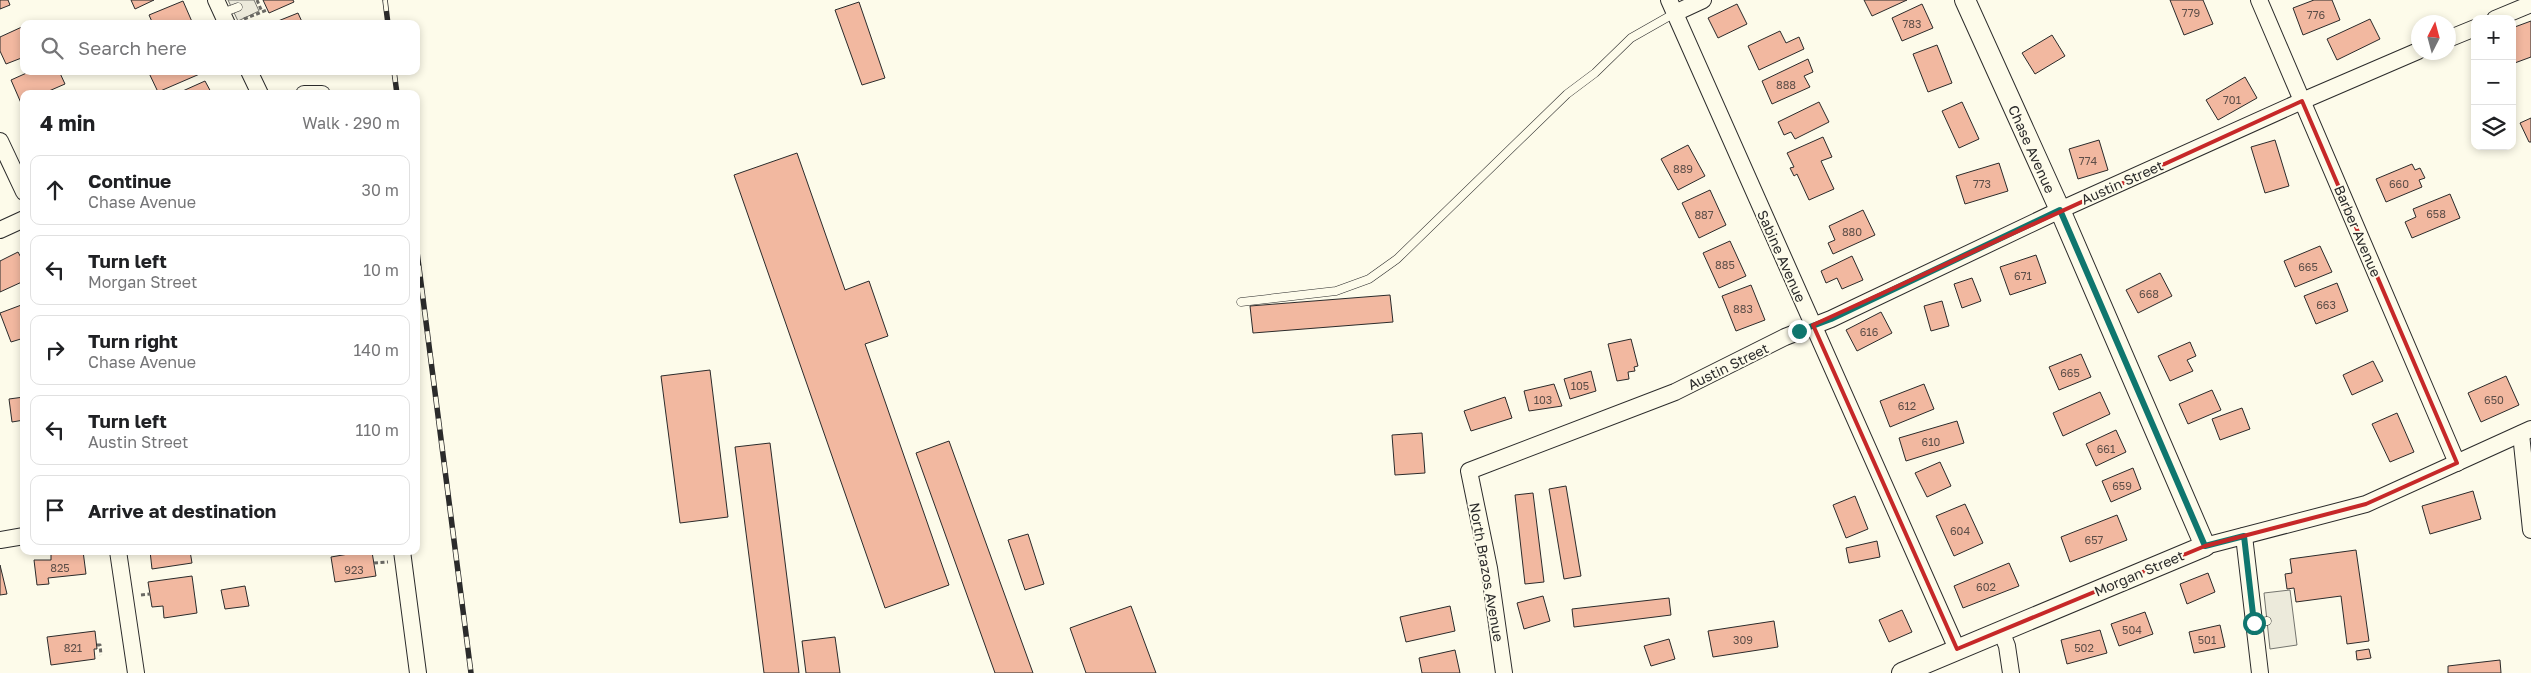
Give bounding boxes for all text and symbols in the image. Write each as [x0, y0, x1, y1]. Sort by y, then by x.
house number: 779 [2182, 6, 2200, 19]
house number: 776 [2307, 8, 2325, 21]
north arrow [2411, 15, 2456, 60]
map controls [2471, 15, 2516, 150]
button: + [2471, 15, 2516, 60]
house number: 783 [1903, 17, 1921, 30]
search box [20, 20, 420, 75]
icon: search [38, 34, 66, 62]
text: Search here [78, 36, 187, 59]
button: − [2471, 60, 2516, 105]
house number: 888 [1776, 78, 1796, 91]
house number: 701 [2223, 93, 2241, 106]
street label: Chase Avenue [2005, 102, 2059, 196]
button: layers [2471, 105, 2516, 150]
text: 4 min [40, 110, 95, 136]
text: Walk · 290 m [302, 113, 400, 133]
house number: 774 [2079, 154, 2097, 167]
street label: Austin Street [2078, 156, 2166, 208]
house number: 889 [1673, 162, 1693, 175]
text: Continue [88, 169, 171, 192]
icon: ahead [41, 176, 69, 204]
house number: 773 [1973, 177, 1991, 190]
house number: 660 [2389, 177, 2409, 190]
text: 30 m [362, 180, 399, 200]
street label: Barber Avenue [2331, 183, 2385, 279]
text: Chase Avenue [88, 192, 196, 212]
street label: Sabine Avenue [1754, 207, 1810, 305]
house number: 658 [2426, 207, 2446, 220]
house number: 887 [1694, 208, 1714, 221]
house number: 880 [1842, 225, 1862, 238]
text: Turn left [88, 249, 167, 272]
icon: left [41, 256, 69, 284]
house number: 885 [1715, 258, 1735, 271]
text: 10 m [363, 260, 399, 280]
house number: 665 [2298, 260, 2318, 273]
house number: 671 [2014, 269, 2032, 282]
text: Morgan Street [88, 272, 198, 292]
house number: 668 [2139, 287, 2159, 300]
house number: 663 [2316, 298, 2336, 311]
house number: 883 [1733, 302, 1753, 315]
route end [1788, 320, 1811, 343]
house number: 616 [1860, 325, 1879, 338]
text: Turn right [88, 329, 178, 352]
icon: right [41, 336, 69, 364]
street label: Austin Street [1685, 339, 1771, 393]
text: 140 m [353, 340, 399, 360]
text: Chase Avenue [88, 352, 196, 372]
house number: 665 [2060, 366, 2080, 379]
house number: 105 [1571, 379, 1589, 392]
house number: 103 [1534, 393, 1552, 406]
house number: 650 [2484, 393, 2504, 406]
house number: 612 [1898, 399, 1916, 412]
text: Turn left [88, 409, 167, 432]
icon: left [41, 416, 69, 444]
text: 110 m [355, 420, 399, 440]
text: Austin Street [88, 432, 188, 452]
house number: 610 [1922, 435, 1941, 448]
house number: 661 [2097, 442, 2115, 455]
house number: 659 [2112, 479, 2132, 492]
icon: arrive [41, 496, 69, 524]
text: Arrive at destination [88, 499, 276, 522]
street label: North Brazos Avenue [1466, 501, 1508, 643]
house number: 604 [1950, 524, 1970, 537]
house number: 657 [2085, 533, 2104, 546]
street label: Morgan Street [2092, 546, 2186, 600]
house number: 825 [50, 561, 70, 574]
house number: 923 [344, 563, 364, 576]
house number: 602 [1976, 580, 1996, 593]
route start [2243, 612, 2266, 635]
house number: 504 [2122, 623, 2142, 636]
house number: 309 [1733, 633, 1753, 646]
house number: 501 [2198, 633, 2216, 646]
house number: 821 [64, 641, 82, 654]
house number: 502 [2074, 641, 2094, 654]

